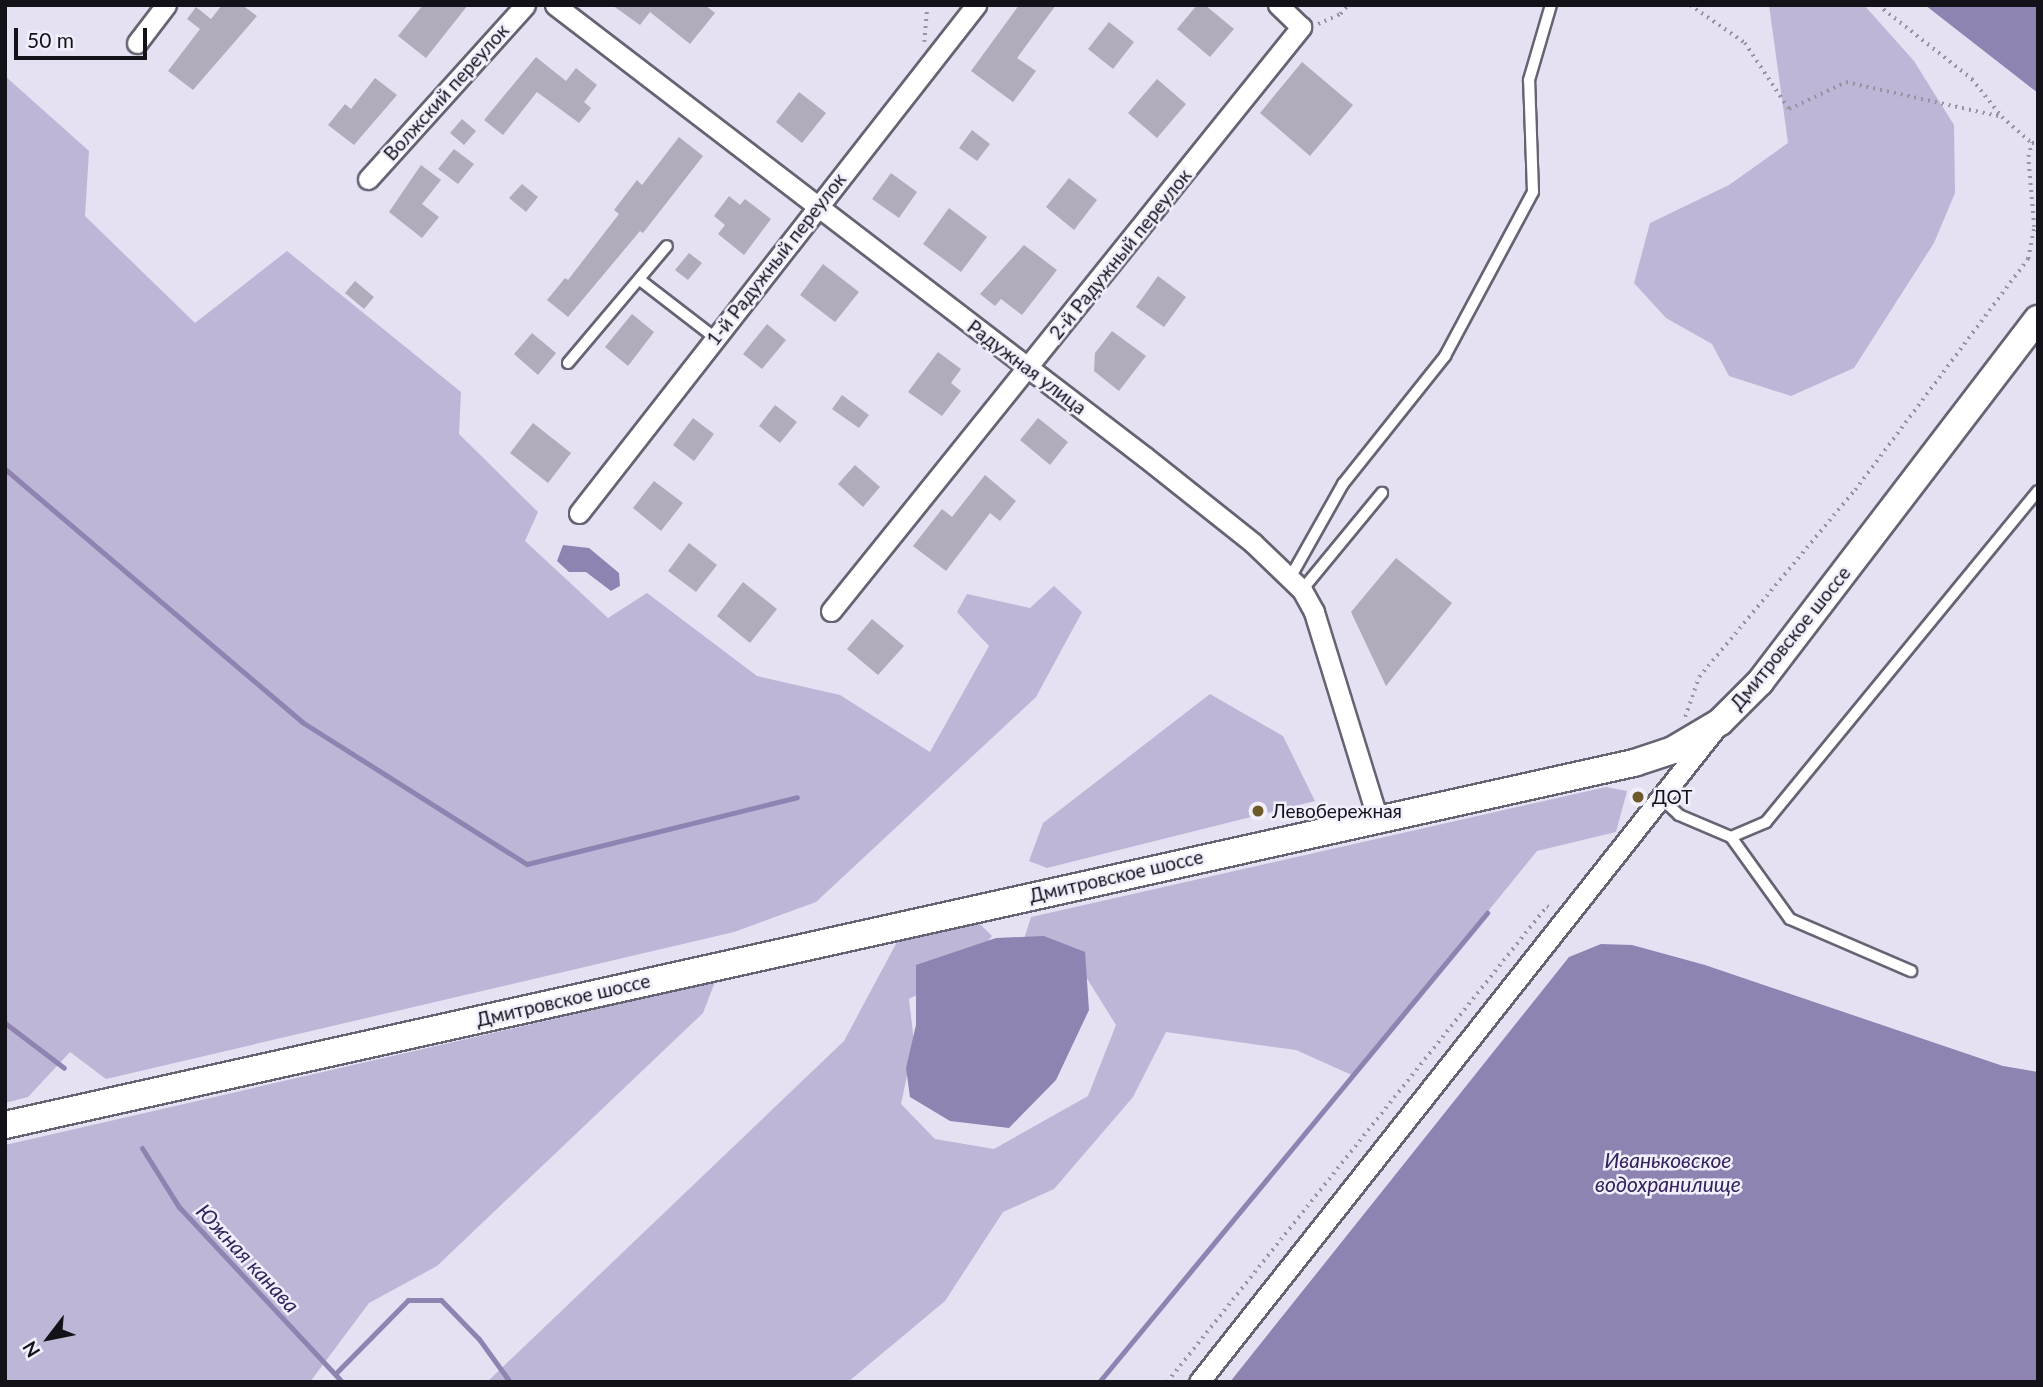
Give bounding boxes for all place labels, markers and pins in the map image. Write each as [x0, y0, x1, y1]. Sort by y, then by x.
place label: ДОТ [1652, 786, 1692, 808]
marker: ДОТ [1630, 789, 1646, 805]
place label: Левобережная [1272, 800, 1402, 822]
marker: Левобережная [1250, 803, 1266, 819]

